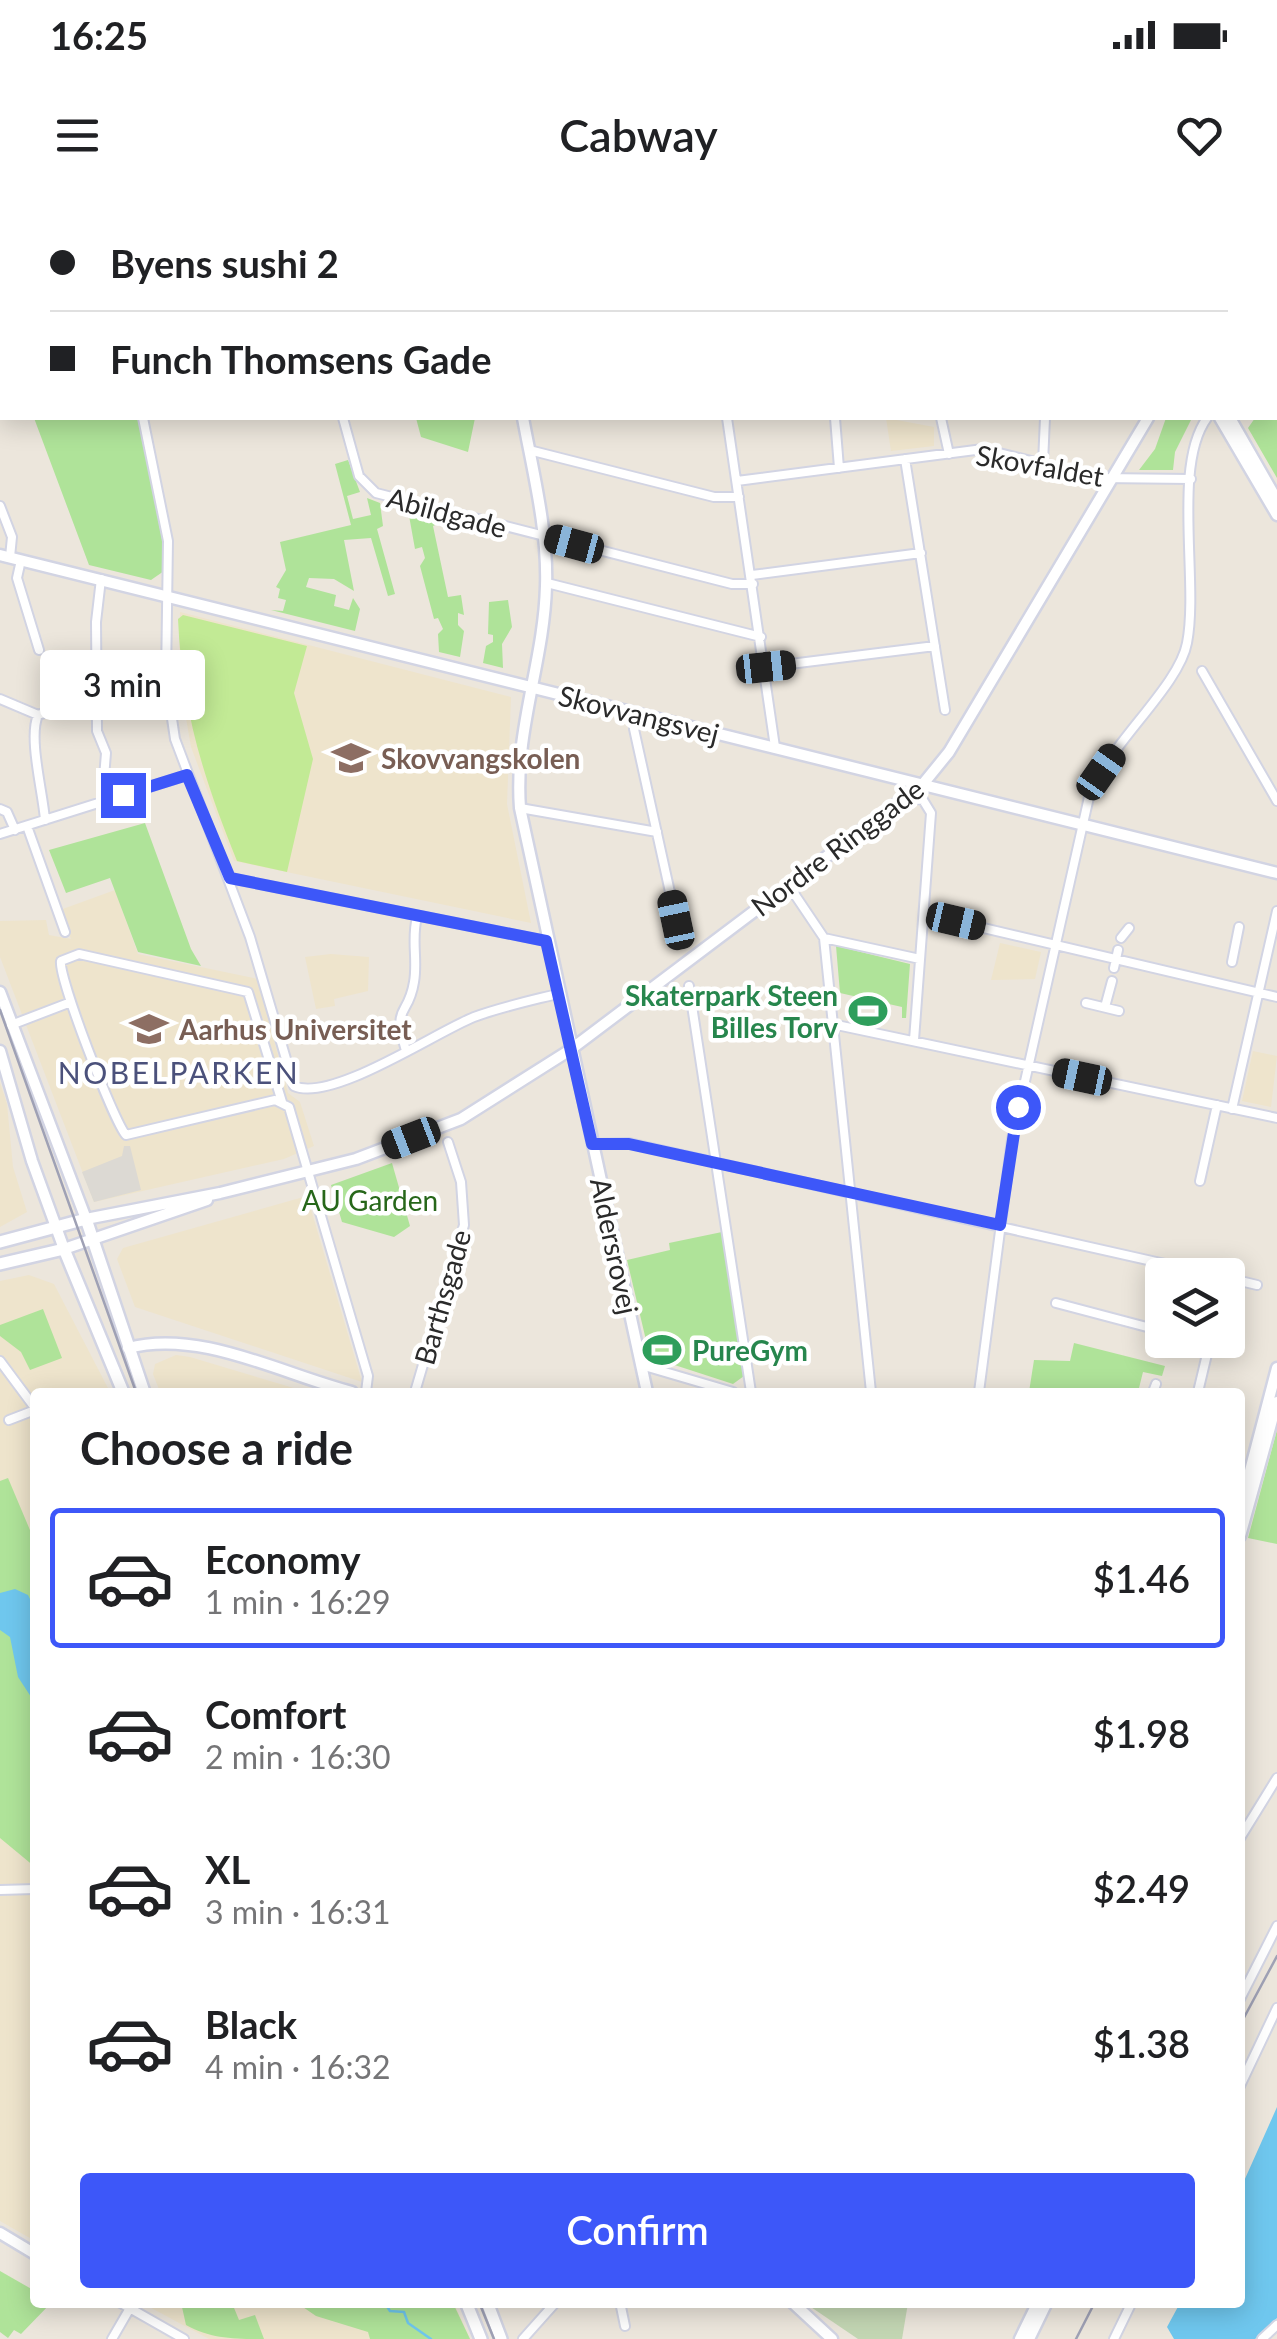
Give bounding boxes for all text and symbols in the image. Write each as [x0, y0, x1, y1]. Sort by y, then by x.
text: 16:25 [50, 12, 148, 58]
icon: menu [50, 108, 105, 163]
text: Cabway [559, 108, 718, 162]
icon: heart [1172, 108, 1227, 163]
text: Byens sushi 2 [110, 240, 339, 286]
text: Funch Thomsens Gade [110, 336, 491, 382]
street label: Skovfaldet [974, 437, 1106, 493]
street label: Abildgade [383, 480, 511, 544]
car [541, 522, 607, 566]
car [735, 649, 797, 685]
callout: 3 min [41, 650, 206, 720]
text: 3 min [83, 665, 162, 704]
street label: Skovvangsvej [555, 678, 723, 750]
school or university icon: Skovvangskolen [330, 737, 372, 779]
car [1072, 739, 1130, 805]
place label: Skovvangskolen [381, 741, 580, 775]
street label: Nordre Ringgade [744, 771, 930, 923]
route end [101, 773, 146, 818]
car [655, 888, 697, 952]
car [923, 900, 989, 942]
place label: Skaterpark Steen Billes Torv [625, 978, 838, 1044]
sports icon: Skaterpark Steen Billes Torv [847, 990, 889, 1032]
school or university icon: Aarhus Universitet [128, 1008, 170, 1050]
place label: Aarhus Universitet [178, 1012, 412, 1046]
district label: NOBELPARKEN [58, 1054, 300, 1090]
car [1050, 1056, 1114, 1098]
route start [996, 1085, 1041, 1130]
car [378, 1113, 444, 1163]
street label: Aldersrovej [584, 1175, 646, 1317]
park label: AU Garden [302, 1183, 438, 1217]
street label: Barthsgade [407, 1226, 477, 1368]
map controls [1145, 1258, 1245, 1358]
button: layers [1145, 1258, 1245, 1358]
sports icon: PureGym [641, 1329, 683, 1371]
place label: PureGym [692, 1333, 808, 1367]
text: Choose a ride [80, 1421, 353, 1475]
icon: car [85, 1533, 175, 1623]
text: Economy [205, 1536, 360, 1582]
text: $1.46 [1093, 1555, 1190, 1601]
text: 1 min · 16:29 [205, 1582, 391, 1621]
icon: car [85, 1688, 175, 1778]
text: Comfort [205, 1691, 346, 1737]
text: $1.98 [1093, 1710, 1190, 1756]
text: 2 min · 16:30 [205, 1737, 391, 1776]
icon: car [85, 1843, 175, 1933]
text: XL [205, 1846, 250, 1892]
text: $2.49 [1093, 1865, 1190, 1911]
text: 3 min · 16:31 [205, 1892, 391, 1931]
icon: car [85, 1998, 175, 2088]
text: Black [205, 2001, 297, 2047]
text: $1.38 [1093, 2020, 1190, 2066]
text: 4 min · 16:32 [205, 2047, 391, 2086]
button: Confirm [80, 2173, 1195, 2288]

